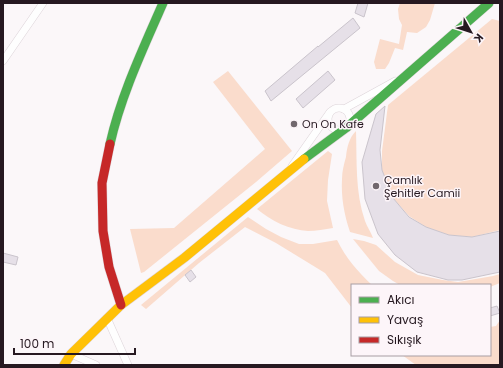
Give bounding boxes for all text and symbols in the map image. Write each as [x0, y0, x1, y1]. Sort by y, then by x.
north arrow [451, 12, 491, 52]
text: K [470, 30, 487, 47]
place label: On On Kafe [302, 116, 364, 132]
marker: On On Kafe [289, 119, 299, 129]
place label: Çamlık Şehitler Camii [384, 172, 461, 201]
marker: Çamlık Şehitler Camii [371, 181, 381, 191]
legend [351, 284, 491, 356]
text: Akıcı [387, 291, 415, 308]
text: Yavaş [387, 311, 423, 328]
scale bar [14, 330, 135, 356]
text: Sıkışık [387, 331, 422, 348]
text: 100 m [20, 335, 54, 352]

